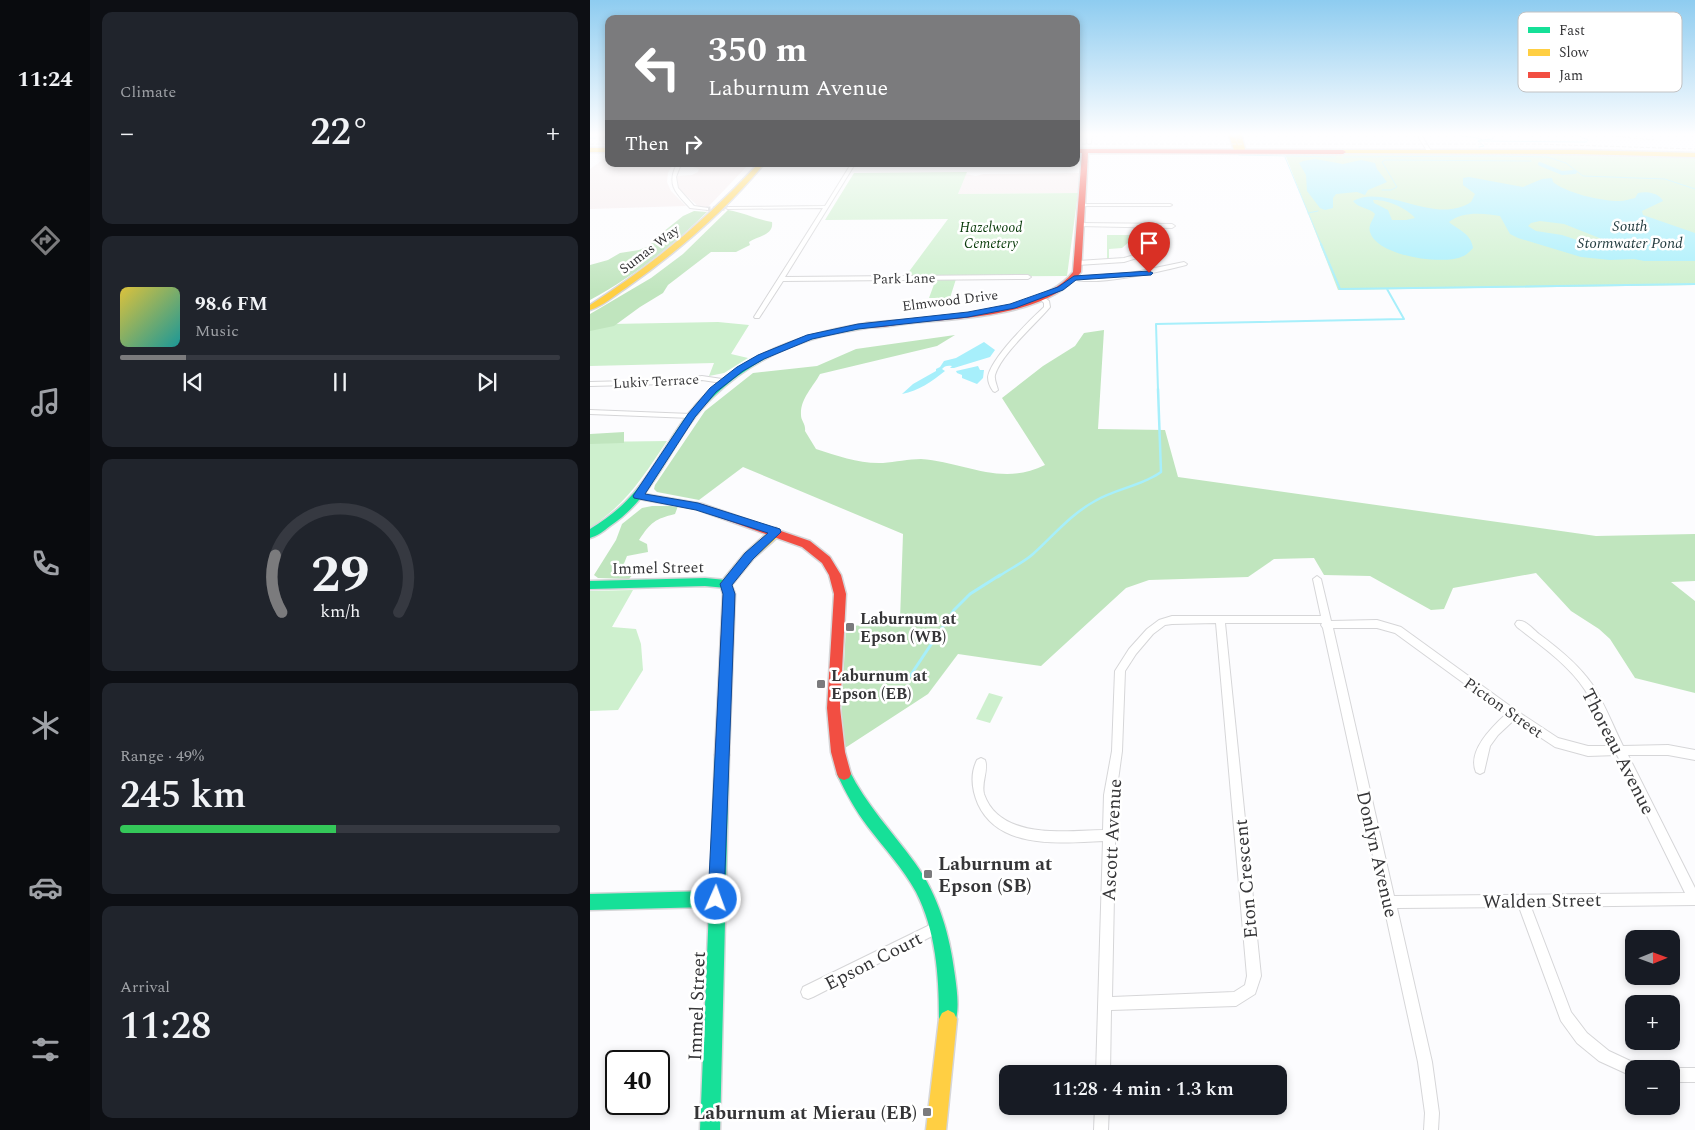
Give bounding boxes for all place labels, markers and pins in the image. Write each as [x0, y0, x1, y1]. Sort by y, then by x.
pin [1128, 222, 1170, 273]
place label: Laburnum at Epson (WB) [860, 607, 956, 649]
marker: Laburnum at Epson (WB) [844, 621, 856, 633]
place label: Laburnum at Epson (EB) [831, 664, 927, 706]
marker: Laburnum at Epson (EB) [815, 678, 827, 690]
place label: Laburnum at Epson (SB) [938, 850, 1052, 901]
marker: Laburnum at Epson (SB) [922, 868, 934, 880]
place label: Laburnum at Mierau (EB) [693, 1099, 917, 1128]
marker: Laburnum at Mierau (EB) [921, 1106, 933, 1118]

